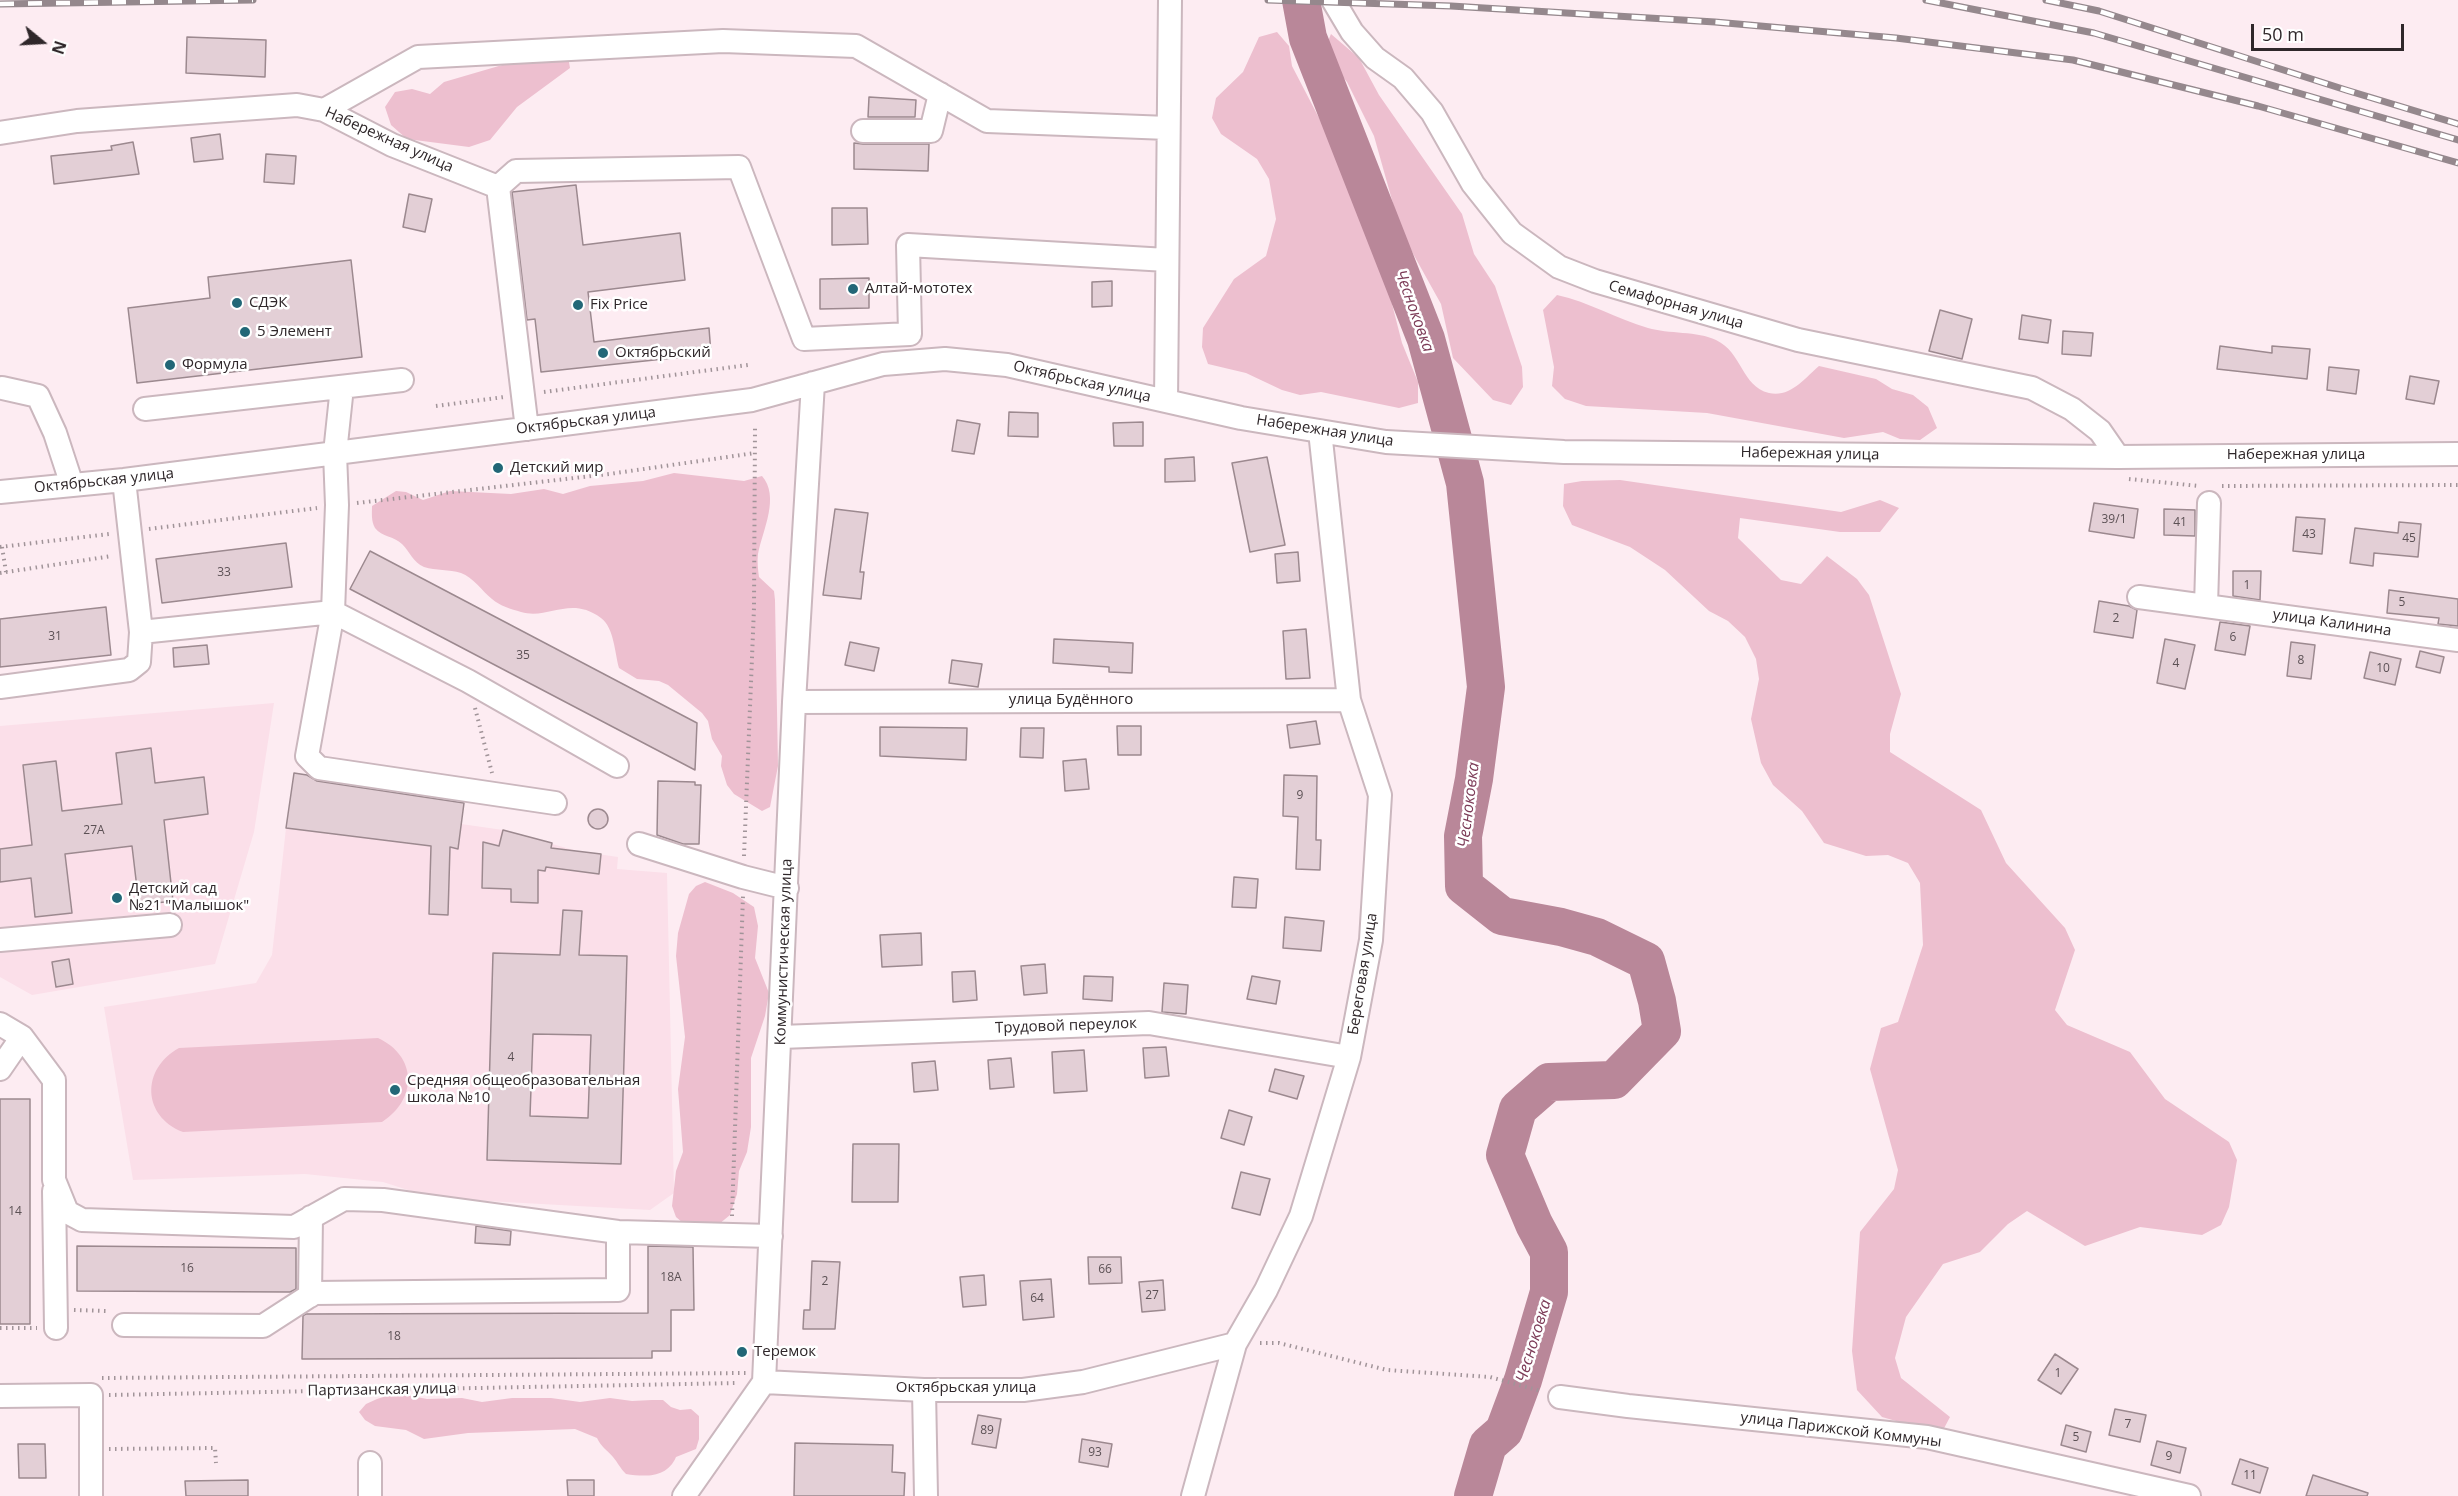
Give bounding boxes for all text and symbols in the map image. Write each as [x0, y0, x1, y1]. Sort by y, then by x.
north arrow [12, 12, 72, 72]
scale bar [2254, 12, 2407, 50]
text: 50 m [2262, 22, 2304, 46]
text: N [47, 38, 72, 57]
street label: Набережная улица [322, 104, 456, 176]
water label: Чесноковка [1390, 267, 1438, 355]
street label: Семафорная улица [1606, 277, 1746, 333]
place label: Алтай-мототех [865, 280, 972, 298]
marker: Алтай-мототех [846, 282, 860, 296]
place label: СДЭК [249, 294, 287, 312]
marker: СДЭК [230, 296, 244, 310]
place label: Fix Price [590, 296, 648, 314]
marker: Fix Price [571, 298, 585, 312]
place label: 5 Элемент [257, 323, 332, 341]
marker: 5 Элемент [238, 325, 252, 339]
place label: Октябрьский [615, 344, 711, 362]
marker: Октябрьский [596, 346, 610, 360]
place label: Формула [182, 356, 248, 374]
street label: Октябрьская улица [1011, 357, 1153, 407]
marker: Формула [163, 358, 177, 372]
street label: Октябрьская улица [515, 404, 657, 438]
street label: Набережная улица [1255, 411, 1395, 451]
street label: Набережная улица [1740, 444, 1880, 464]
street label: Набережная улица [2227, 446, 2365, 464]
place label: Детский мир [510, 459, 603, 477]
marker: Детский мир [491, 461, 505, 475]
street label: Октябрьская улица [33, 465, 175, 497]
house number: 39/1 [2102, 513, 2126, 527]
house number: 41 [2173, 516, 2187, 530]
house number: 43 [2302, 528, 2316, 542]
house number: 45 [2402, 532, 2416, 546]
house number: 33 [217, 566, 231, 580]
house number: 1 [2244, 579, 2250, 593]
house number: 5 [2399, 596, 2405, 610]
street label: улица Калинина [2271, 606, 2393, 640]
house number: 2 [2113, 612, 2119, 626]
house number: 31 [48, 630, 62, 644]
house number: 6 [2230, 631, 2236, 645]
house number: 35 [516, 649, 530, 663]
house number: 8 [2298, 654, 2304, 668]
house number: 4 [2173, 657, 2179, 671]
house number: 10 [2376, 662, 2390, 676]
street label: улица Будённого [1009, 691, 1133, 709]
water label: Чесноковка [1454, 761, 1484, 849]
house number: 9 [1297, 789, 1303, 803]
house number: 27А [83, 824, 105, 838]
street label: Коммунистическая улица [772, 858, 796, 1046]
place label: Детский сад №21 "Малышок" [129, 880, 249, 915]
marker: Детский сад №21 "Малышок" [110, 891, 124, 905]
street label: Береговая улица [1344, 912, 1382, 1036]
street label: Трудовой переулок [995, 1015, 1137, 1037]
house number: 4 [508, 1051, 514, 1065]
place label: Средняя общеобразовательная школа №10 [407, 1072, 640, 1107]
marker: Средняя общеобразовательная школа №10 [388, 1083, 402, 1097]
house number: 14 [8, 1205, 22, 1219]
house number: 16 [180, 1262, 194, 1276]
house number: 66 [1098, 1263, 1112, 1277]
house number: 18А [660, 1271, 682, 1285]
house number: 2 [822, 1275, 828, 1289]
house number: 27 [1145, 1289, 1159, 1303]
house number: 64 [1030, 1292, 1044, 1306]
water label: Чесноковка [1512, 1297, 1556, 1385]
house number: 18 [387, 1330, 401, 1344]
place label: Теремок [754, 1343, 816, 1361]
marker: Теремок [735, 1345, 749, 1359]
house number: 1 [2055, 1367, 2061, 1381]
street label: Октябрьская улица [896, 1379, 1036, 1397]
street label: Партизанская улица [307, 1380, 457, 1400]
street label: улица Парижской Коммуны [1739, 1409, 1943, 1451]
house number: 7 [2125, 1418, 2131, 1432]
house number: 89 [980, 1424, 994, 1438]
house number: 5 [2073, 1431, 2079, 1445]
house number: 93 [1088, 1446, 1102, 1460]
house number: 9 [2166, 1450, 2172, 1464]
house number: 11 [2243, 1469, 2257, 1483]

